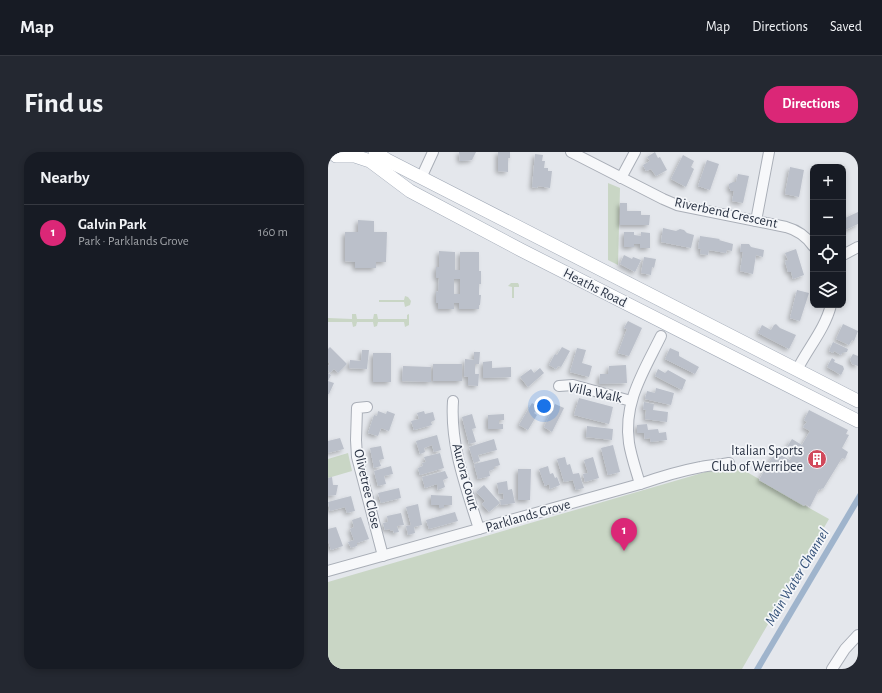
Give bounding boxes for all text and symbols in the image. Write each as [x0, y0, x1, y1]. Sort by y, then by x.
text: Map [20, 18, 54, 37]
text: Map [706, 20, 730, 34]
text: Directions [752, 20, 808, 34]
text: Saved [830, 20, 862, 34]
button: Directions [764, 86, 858, 123]
text: Find us [24, 90, 103, 118]
map controls [810, 164, 846, 308]
button: + [810, 164, 846, 200]
text: Nearby [40, 169, 90, 186]
street label: Riverbend Crescent [673, 195, 779, 231]
button: − [810, 200, 846, 236]
text: Galvin Park [78, 217, 146, 232]
text: 1 [51, 226, 55, 239]
text: 160 m [258, 226, 288, 239]
text: Park · Parklands Grove [78, 235, 189, 248]
button: locate [810, 236, 846, 272]
street label: Heaths Road [561, 266, 629, 310]
button: layers [810, 272, 846, 308]
street label: Villa Walk [567, 380, 624, 406]
your location [534, 396, 554, 416]
street label: Aurora Court [449, 442, 481, 513]
place label: Italian Sports Club of Werribee [712, 444, 803, 474]
street label: Olivetree Close [351, 448, 383, 530]
building icon: Italian Sports Club of Werribee [806, 448, 828, 470]
street label: Parklands Grove [484, 497, 572, 535]
pin: 1 [611, 518, 637, 551]
water label: Main Water Channel [762, 525, 832, 628]

